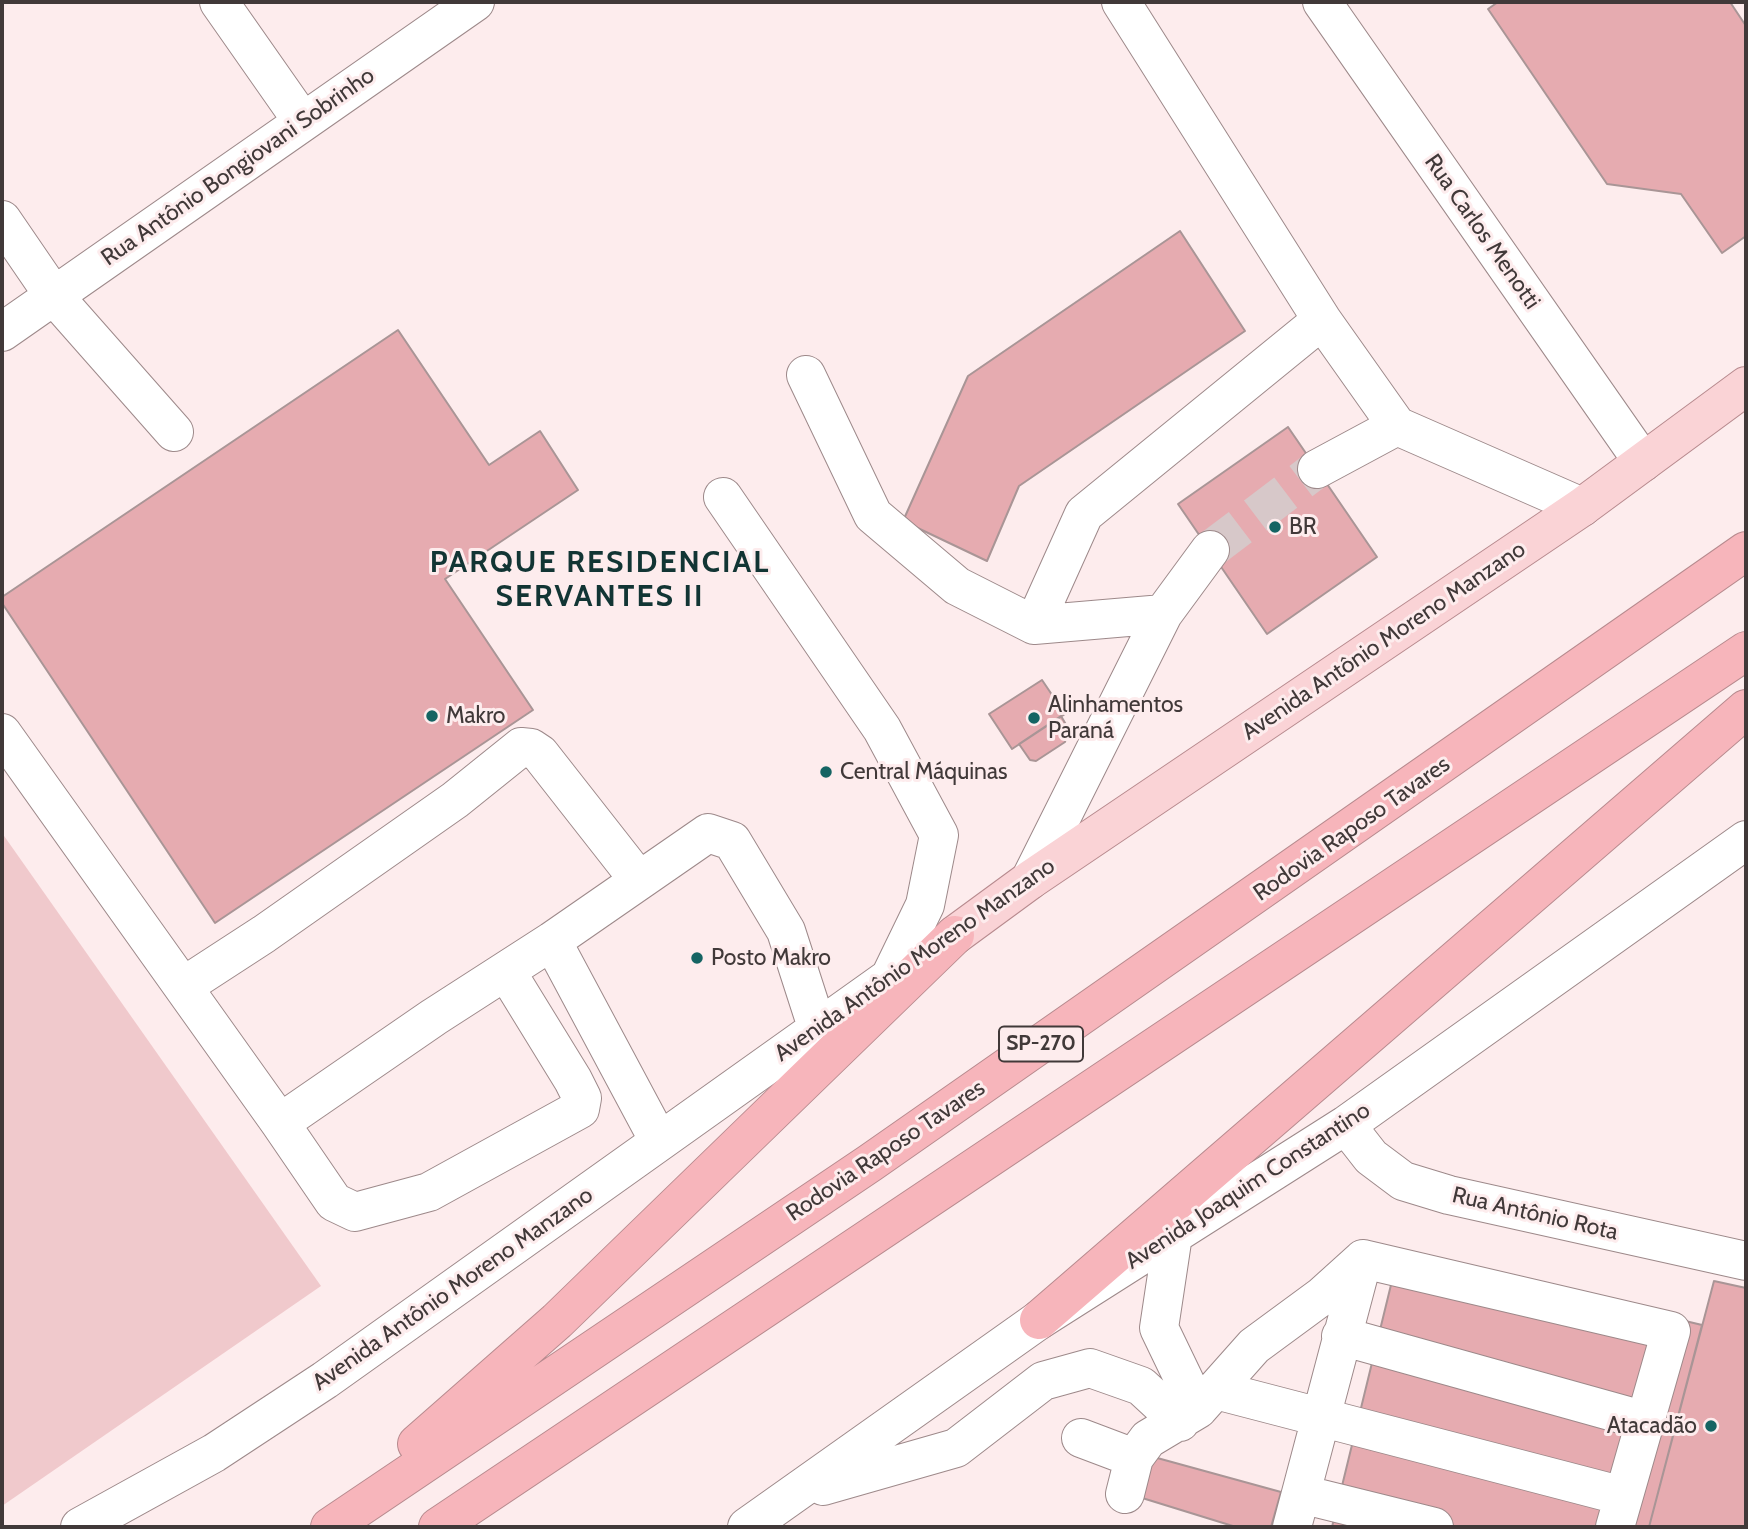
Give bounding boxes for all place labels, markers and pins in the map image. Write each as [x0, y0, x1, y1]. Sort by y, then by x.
place label: BR [1289, 513, 1317, 541]
marker: BR [1267, 519, 1283, 535]
place label: Alinhamentos Paraná [1048, 691, 1183, 745]
place label: Makro [446, 702, 506, 730]
marker: Makro [424, 708, 440, 724]
marker: Alinhamentos Paraná [1026, 710, 1042, 726]
place label: Central Máquinas [840, 758, 1008, 786]
marker: Central Máquinas [818, 764, 834, 780]
place label: Posto Makro [711, 944, 831, 972]
marker: Posto Makro [689, 950, 705, 966]
place label: Atacadão [1607, 1412, 1697, 1440]
marker: Atacadão [1703, 1418, 1719, 1434]

